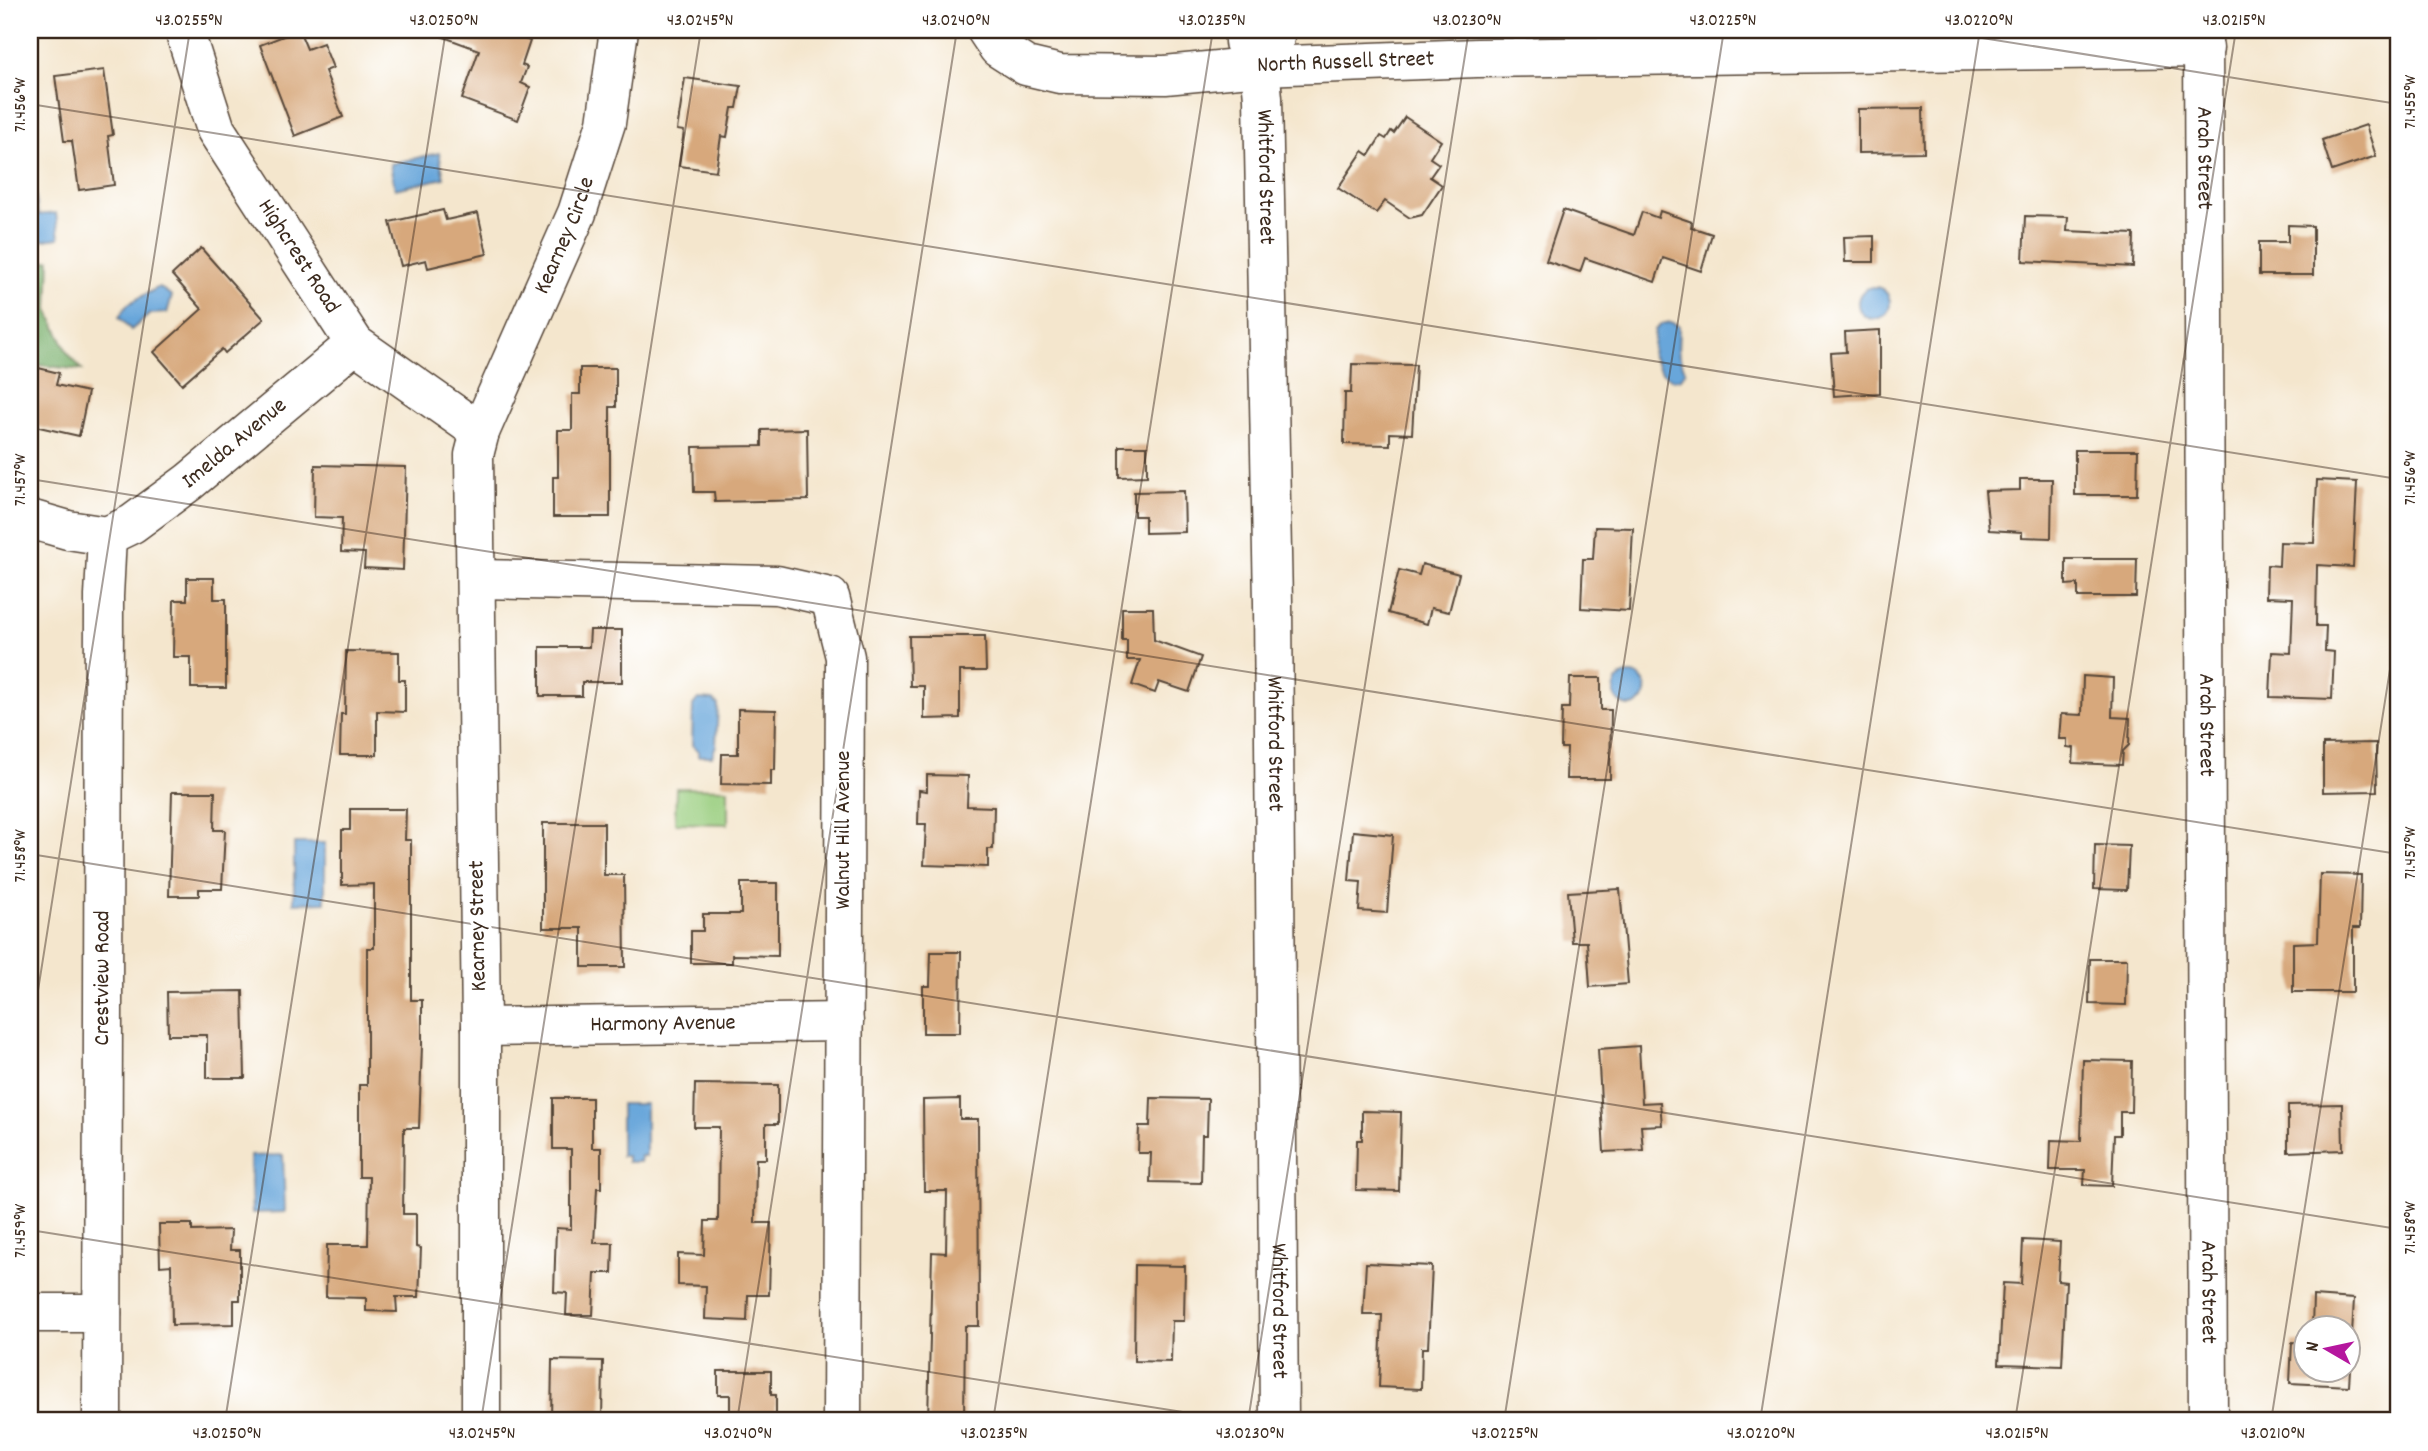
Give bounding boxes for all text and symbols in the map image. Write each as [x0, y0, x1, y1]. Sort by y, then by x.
text: 43.0255°N [155, 9, 223, 34]
text: 43.0250°N [410, 9, 478, 34]
text: 43.0245°N [667, 9, 733, 34]
text: 43.0240°N [922, 9, 990, 34]
text: 43.0235°N [1178, 9, 1246, 34]
text: 43.0230°N [1433, 9, 1501, 34]
text: 43.0225°N [1690, 9, 1757, 34]
text: 43.0220°N [1945, 9, 2013, 34]
text: 43.0215°N [2202, 9, 2266, 34]
street label: North Russell Street [1256, 43, 1435, 83]
text: 71.455°W [2399, 74, 2424, 129]
text: 71.456°W [9, 77, 34, 132]
street label: Arah Street [2187, 106, 2220, 210]
street label: Whitford Street [1247, 109, 1282, 245]
street label: Kearney Circle [526, 173, 604, 300]
street label: Highcrest Road [249, 193, 348, 321]
street label: Imelda Avenue [175, 390, 295, 498]
text: 71.456°W [2399, 450, 2424, 505]
text: 71.457°W [9, 453, 34, 506]
street label: Arah Street [2189, 673, 2222, 777]
street label: Whitford Street [1257, 676, 1291, 812]
street label: Walnut Hill Avenue [828, 751, 861, 909]
text: 71.457°W [2399, 826, 2424, 879]
text: 71.458°W [9, 829, 34, 882]
street label: Kearney Street [461, 860, 497, 992]
street label: Crestview Road [86, 910, 120, 1046]
street label: Harmony Avenue [590, 1007, 736, 1042]
text: 71.458°W [2399, 1201, 2424, 1254]
text: 71.459°W [9, 1203, 34, 1258]
street label: Arah Street [2191, 1240, 2224, 1344]
street label: Whitford Street [1261, 1243, 1295, 1379]
north arrow [2292, 1314, 2362, 1384]
text: N [2300, 1340, 2328, 1354]
text: 43.0250°N [193, 1422, 261, 1447]
text: 43.0245°N [449, 1422, 515, 1447]
text: 43.0240°N [704, 1422, 772, 1447]
text: 43.0235°N [960, 1422, 1028, 1447]
text: 43.0230°N [1216, 1422, 1284, 1447]
text: 43.0225°N [1472, 1422, 1539, 1447]
text: 43.0220°N [1727, 1422, 1795, 1447]
text: 43.0215°N [1985, 1422, 2049, 1447]
text: 43.0210°N [2241, 1422, 2305, 1447]

